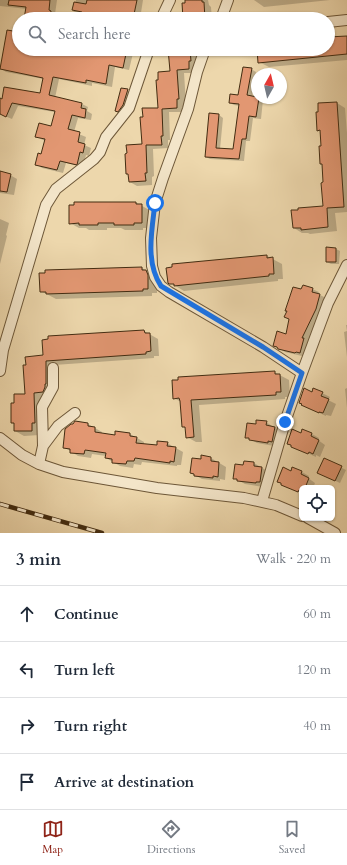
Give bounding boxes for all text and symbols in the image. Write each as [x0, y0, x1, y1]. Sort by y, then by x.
search box [12, 12, 335, 56]
icon: search [26, 23, 48, 45]
text: Search here [58, 24, 131, 44]
north arrow [251, 68, 287, 104]
route start [146, 194, 164, 212]
route end [276, 413, 294, 431]
map controls [299, 485, 335, 521]
button: locate [299, 485, 335, 521]
text: 3 min [16, 548, 61, 571]
text: Walk · 220 m [256, 550, 331, 568]
icon: ahead [16, 603, 38, 625]
text: Continue [54, 604, 119, 624]
text: 60 m [303, 605, 331, 623]
icon: left [16, 659, 38, 681]
text: Turn left [54, 660, 115, 680]
text: 120 m [297, 661, 331, 679]
icon: right [16, 715, 38, 737]
text: Turn right [54, 716, 127, 736]
text: 40 m [303, 717, 331, 735]
icon: arrive [16, 771, 38, 793]
text: Arrive at destination [54, 772, 194, 792]
tab: Map [42, 818, 64, 857]
tab: Directions [147, 818, 195, 857]
tab: Saved [279, 818, 305, 857]

